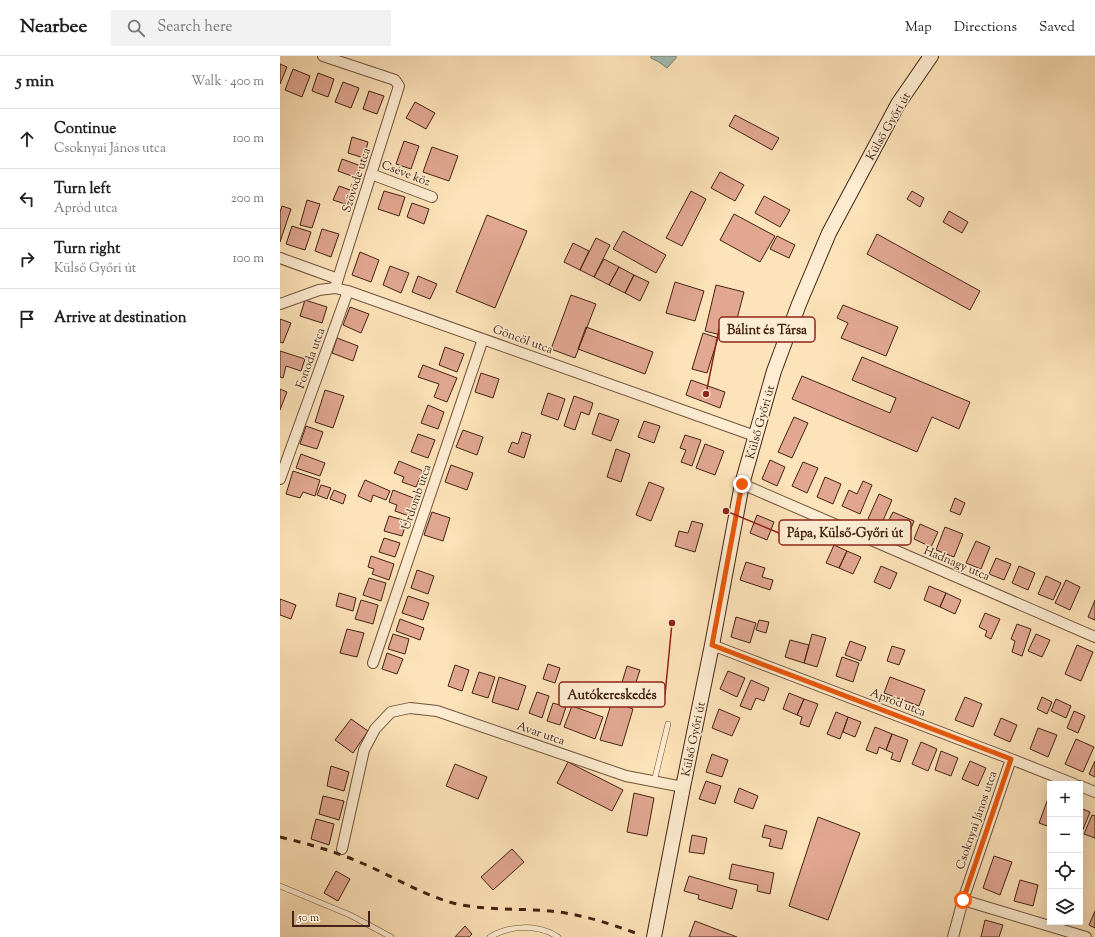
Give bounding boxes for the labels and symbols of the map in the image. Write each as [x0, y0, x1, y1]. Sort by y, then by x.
street label: Külső Győri út [862, 89, 916, 164]
street label: Szövöde utca [338, 145, 376, 215]
street label: Cséve köz [379, 156, 433, 192]
callout: Bálint és Társa [719, 317, 815, 342]
street label: Göncöl utca [490, 321, 556, 359]
text: Bálint és Társa [727, 322, 807, 340]
street label: Fonoda utca [292, 325, 330, 391]
street label: Külső Győri út [742, 383, 780, 461]
street label: Úrdomb utca [397, 462, 437, 533]
route end [733, 475, 751, 493]
callout: Pápa, Külső-Győri út [779, 520, 911, 545]
text: Pápa, Külső-Győri út [787, 525, 904, 543]
street label: Hadnagy utca [921, 542, 993, 586]
callout: Autókereskedés [559, 682, 665, 707]
street label: Apród utca [867, 684, 929, 722]
text: Autókereskedés [567, 687, 657, 705]
street label: Külső Győri út [677, 700, 711, 778]
street label: Avar utca [514, 717, 568, 751]
street label: Csoknyai János utca [952, 768, 1002, 872]
route start [954, 891, 972, 909]
scale bar [292, 909, 370, 928]

